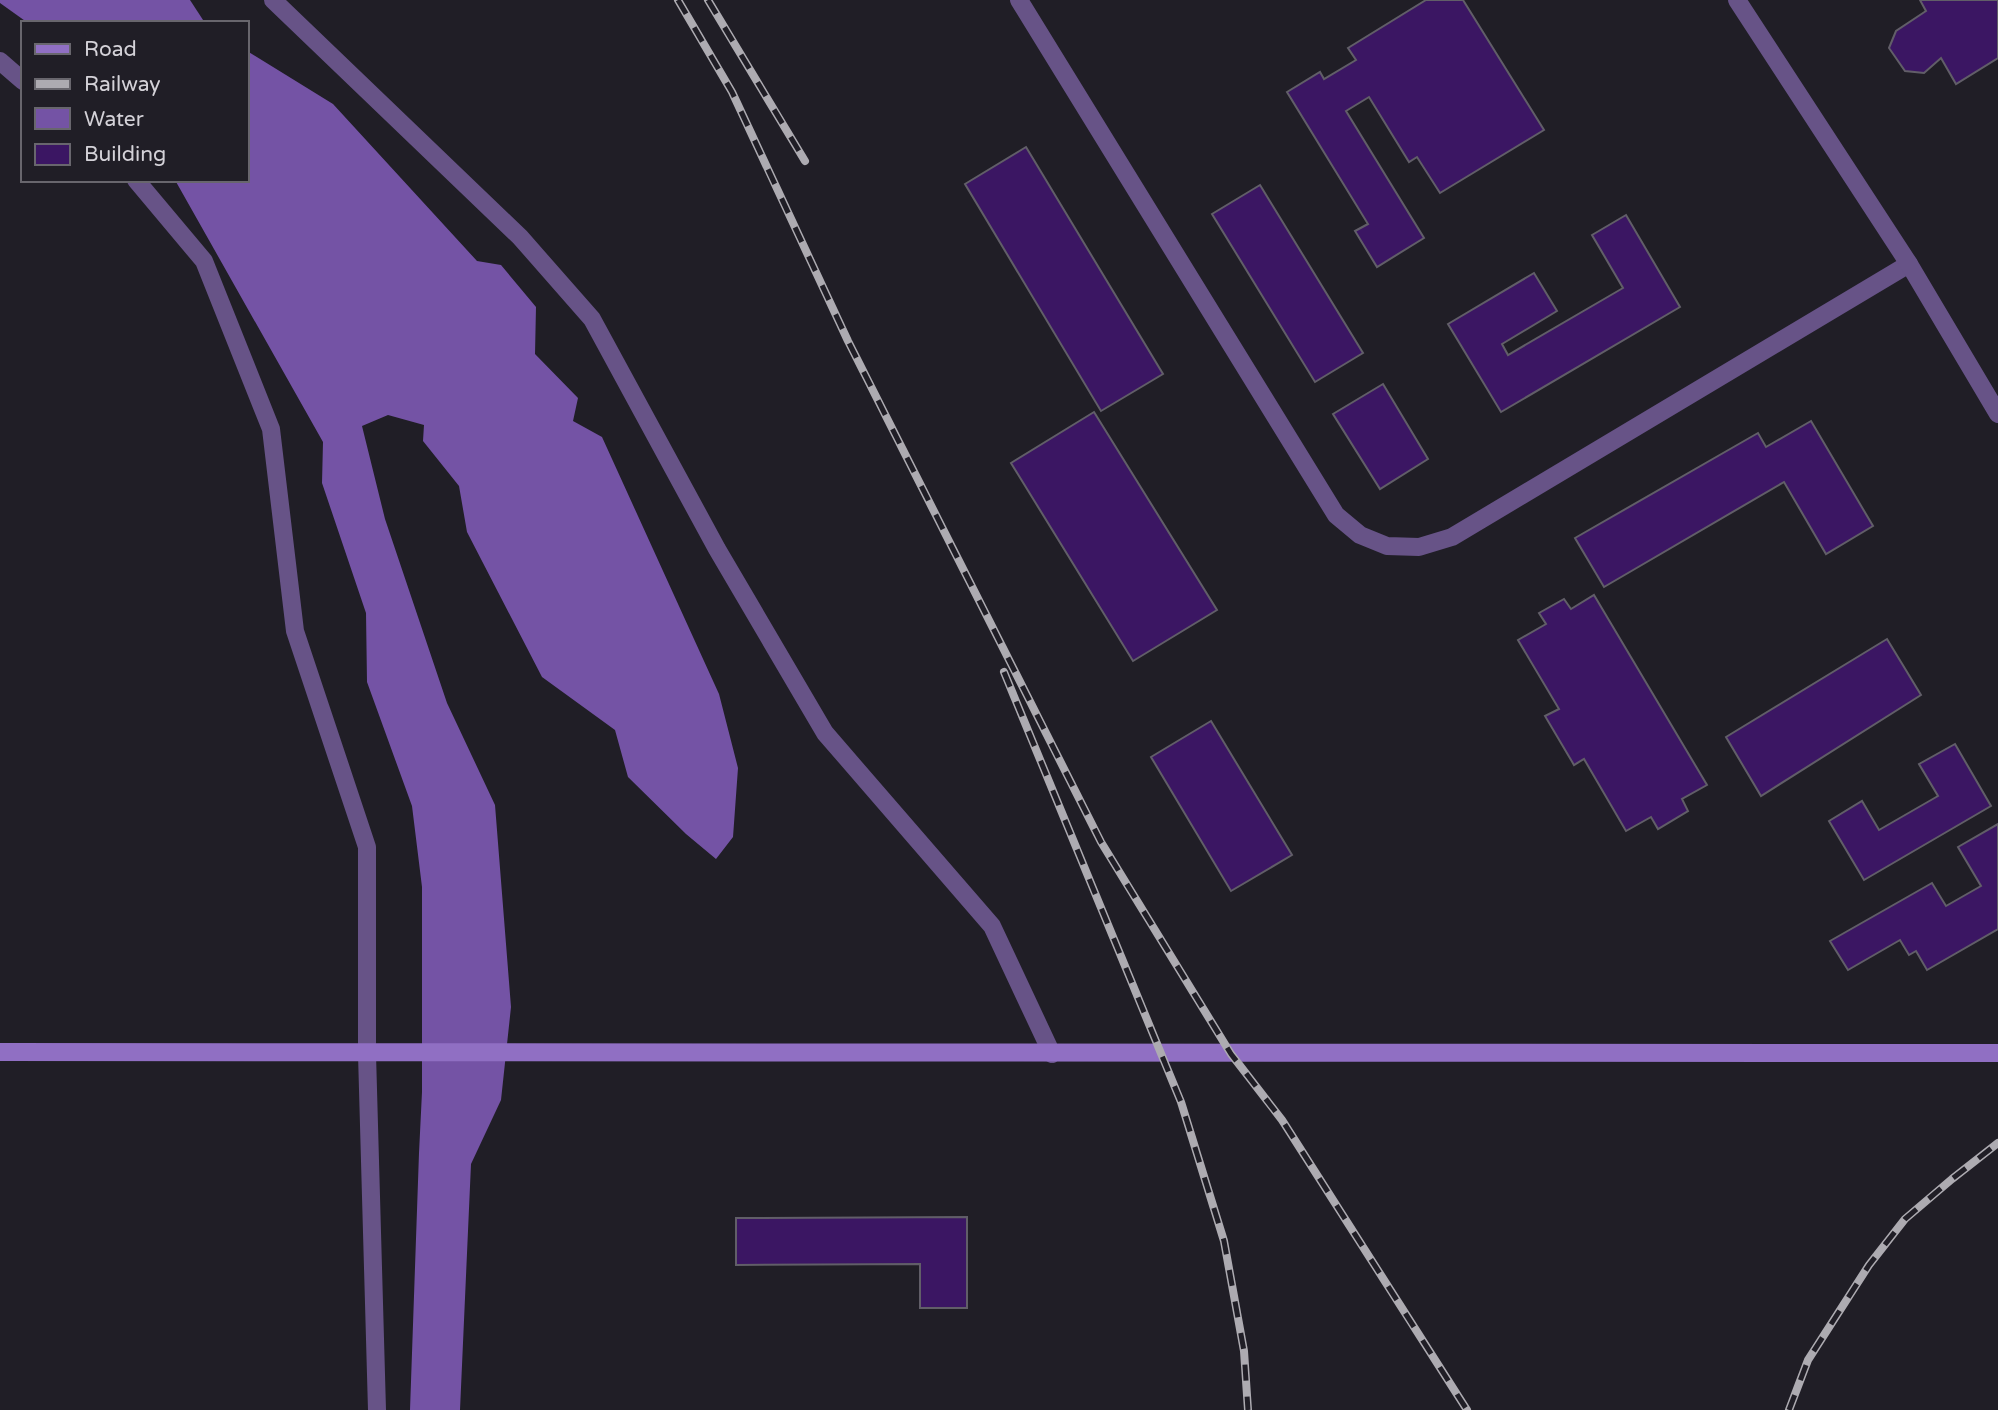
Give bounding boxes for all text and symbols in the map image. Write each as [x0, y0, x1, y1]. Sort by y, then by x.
legend [21, 21, 248, 182]
text: Road [84, 37, 137, 62]
text: Railway [84, 72, 161, 97]
text: Water [84, 107, 144, 132]
text: Building [84, 142, 166, 167]

